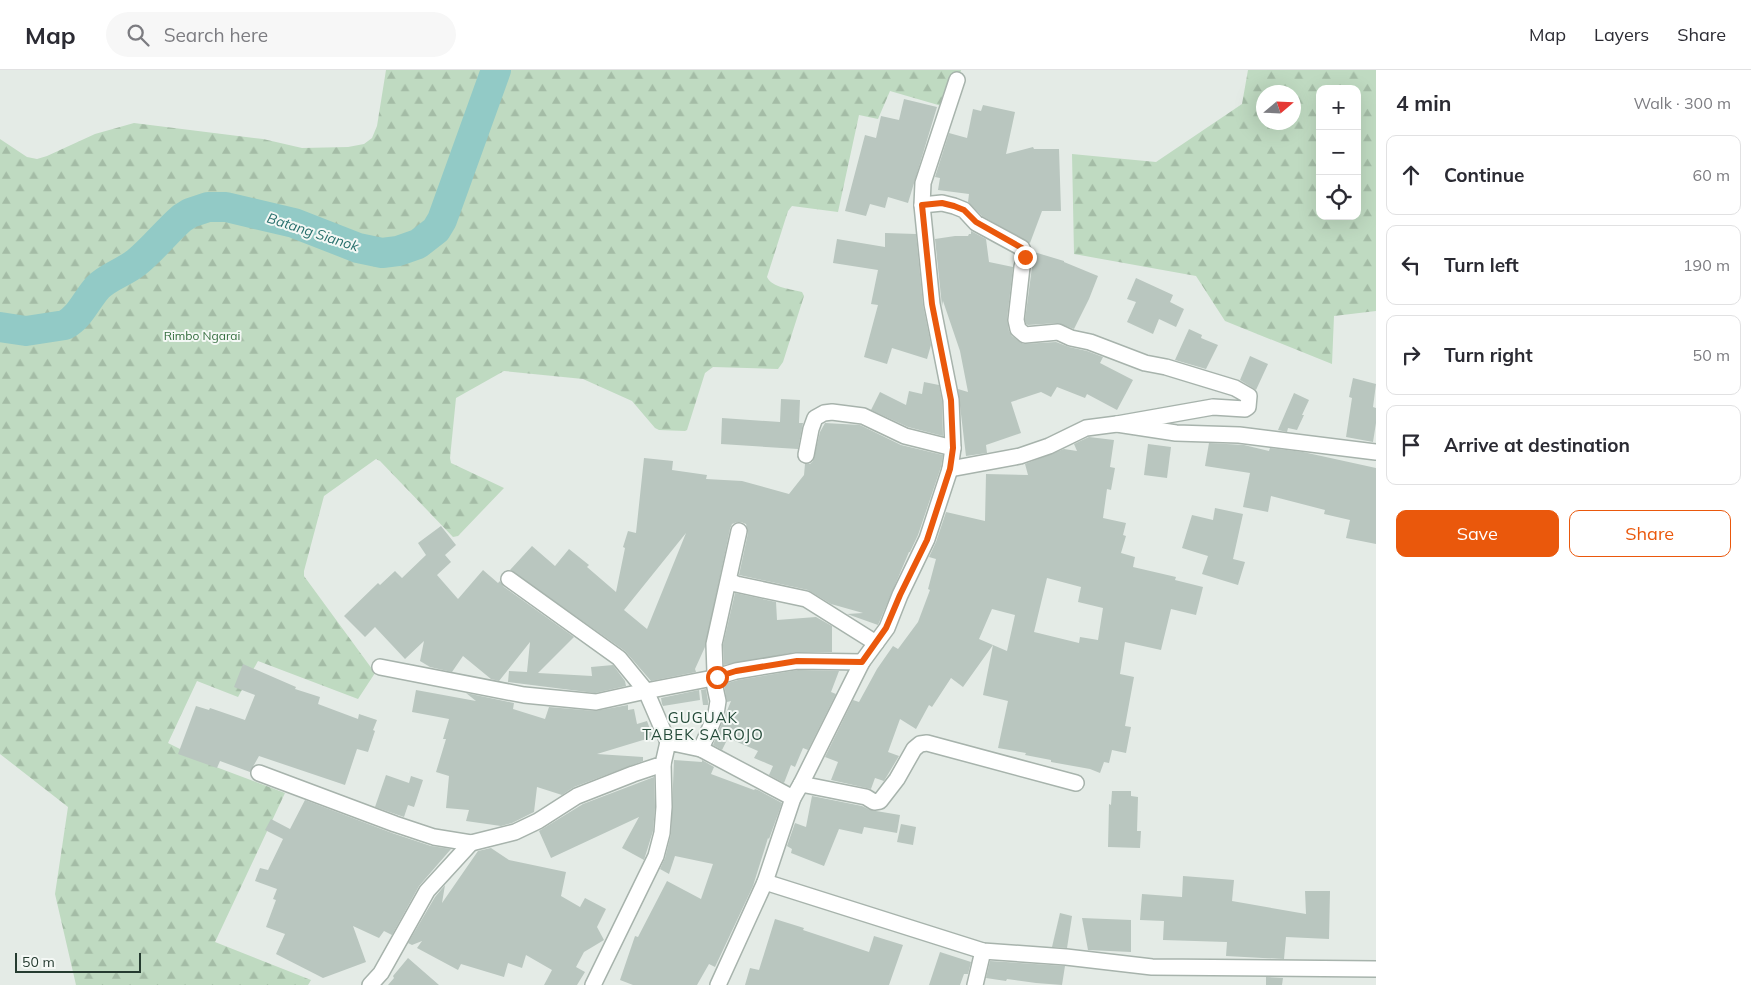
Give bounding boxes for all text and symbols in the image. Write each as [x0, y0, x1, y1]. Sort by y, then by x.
search box [106, 12, 456, 57]
text: Map [25, 20, 76, 50]
icon: search [124, 21, 152, 49]
text: Search here [164, 23, 268, 47]
text: Map [1529, 23, 1566, 46]
text: Layers [1594, 23, 1649, 46]
text: Share [1677, 23, 1726, 46]
north arrow [1256, 85, 1301, 130]
map controls [1316, 85, 1361, 220]
button: + [1316, 85, 1361, 130]
text: 4 min [1396, 90, 1451, 116]
text: Walk · 300 m [1633, 93, 1731, 113]
button: − [1316, 130, 1361, 175]
icon: ahead [1397, 161, 1425, 189]
text: Continue [1444, 163, 1524, 187]
text: 60 m [1693, 165, 1730, 185]
button: locate [1316, 175, 1361, 220]
water label: Batang Sianok [265, 209, 362, 256]
route end [1014, 246, 1037, 269]
icon: left [1397, 251, 1425, 279]
text: Turn left [1444, 253, 1519, 277]
text: 190 m [1683, 255, 1730, 275]
park label: Rimbo Ngarai [164, 328, 240, 343]
icon: right [1397, 341, 1425, 369]
text: Turn right [1444, 343, 1533, 367]
text: 50 m [1693, 345, 1730, 365]
icon: arrive [1397, 431, 1425, 459]
text: Arrive at destination [1444, 433, 1630, 457]
button: Save [1396, 510, 1559, 557]
button: Share [1569, 510, 1731, 557]
route start [706, 666, 729, 689]
district label: GUGUAK TABEK SAROJO [642, 708, 764, 744]
scale bar [15, 950, 141, 973]
text: 50 m [22, 953, 55, 971]

